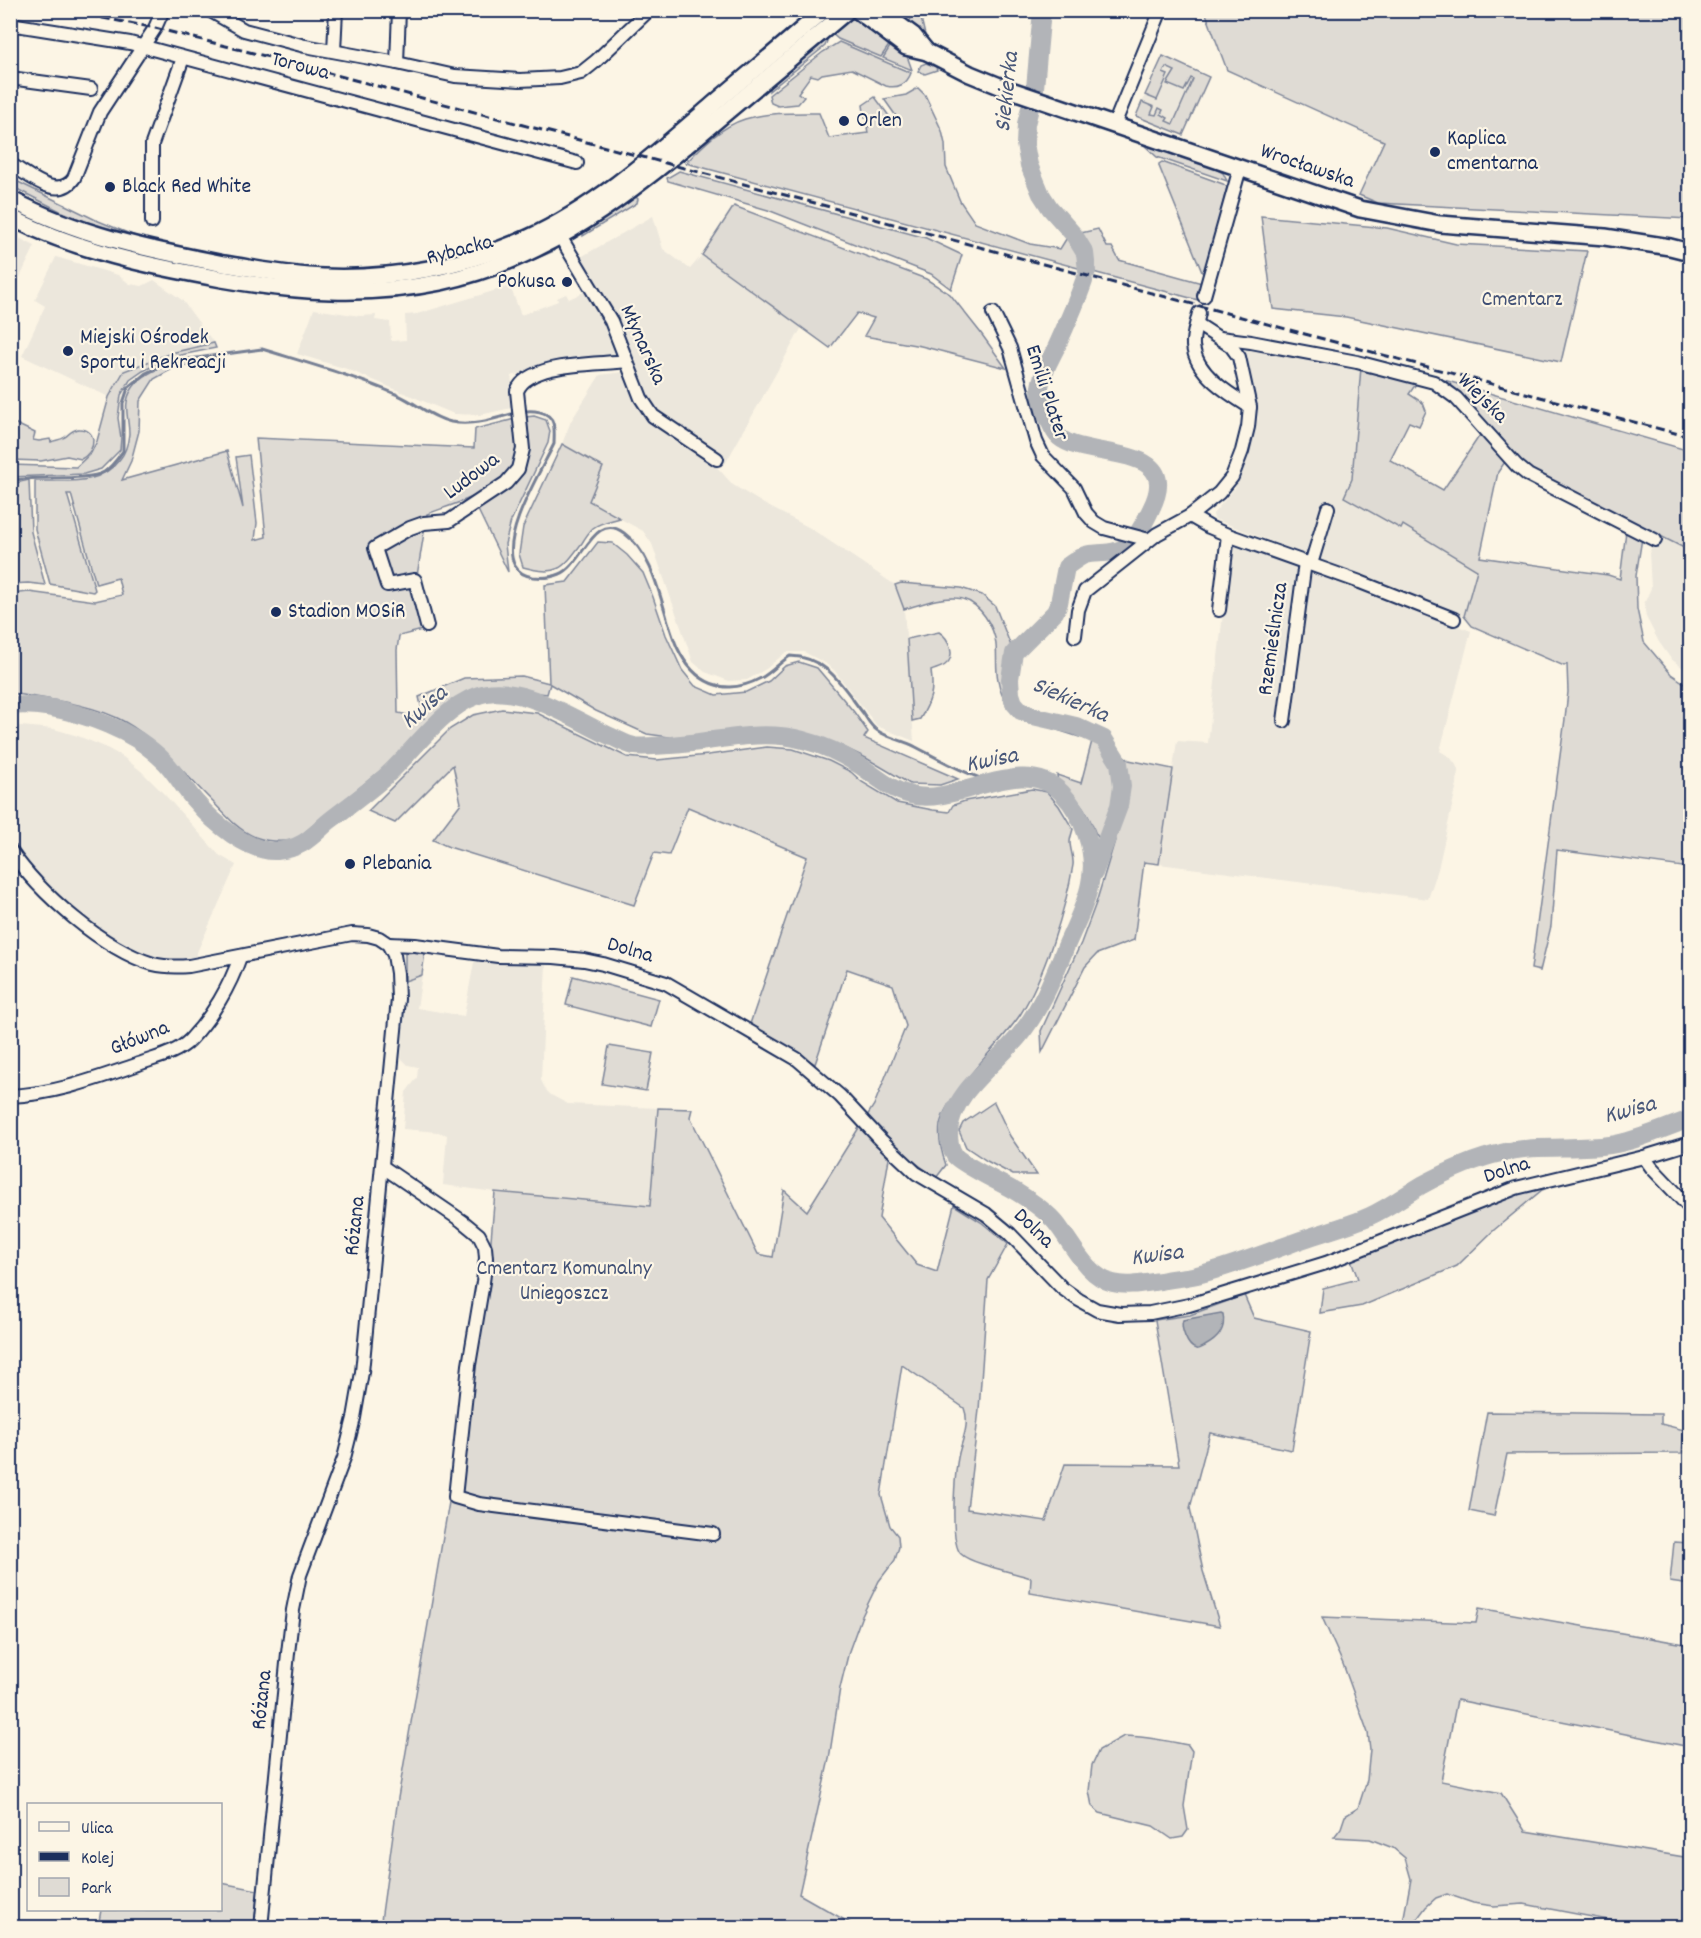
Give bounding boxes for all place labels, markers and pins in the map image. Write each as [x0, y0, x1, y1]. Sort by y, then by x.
place label: Orlen [856, 106, 902, 137]
marker: Orlen [837, 114, 851, 128]
place label: Kaplica cmentarna [1447, 124, 1539, 180]
marker: Kaplica cmentarna [1428, 145, 1442, 159]
place label: Black Red White [122, 172, 251, 203]
marker: Black Red White [103, 180, 117, 194]
place label: Pokusa [497, 267, 556, 298]
marker: Pokusa [560, 275, 574, 289]
place label: Miejski Ośrodek Sportu i Rekreacji [80, 323, 226, 379]
marker: Miejski Ośrodek Sportu i Rekreacji [61, 344, 75, 358]
place label: Stadion MOSiR [288, 597, 405, 628]
marker: Stadion MOSiR [269, 605, 283, 619]
place label: Plebania [362, 849, 432, 880]
marker: Plebania [343, 857, 357, 871]

